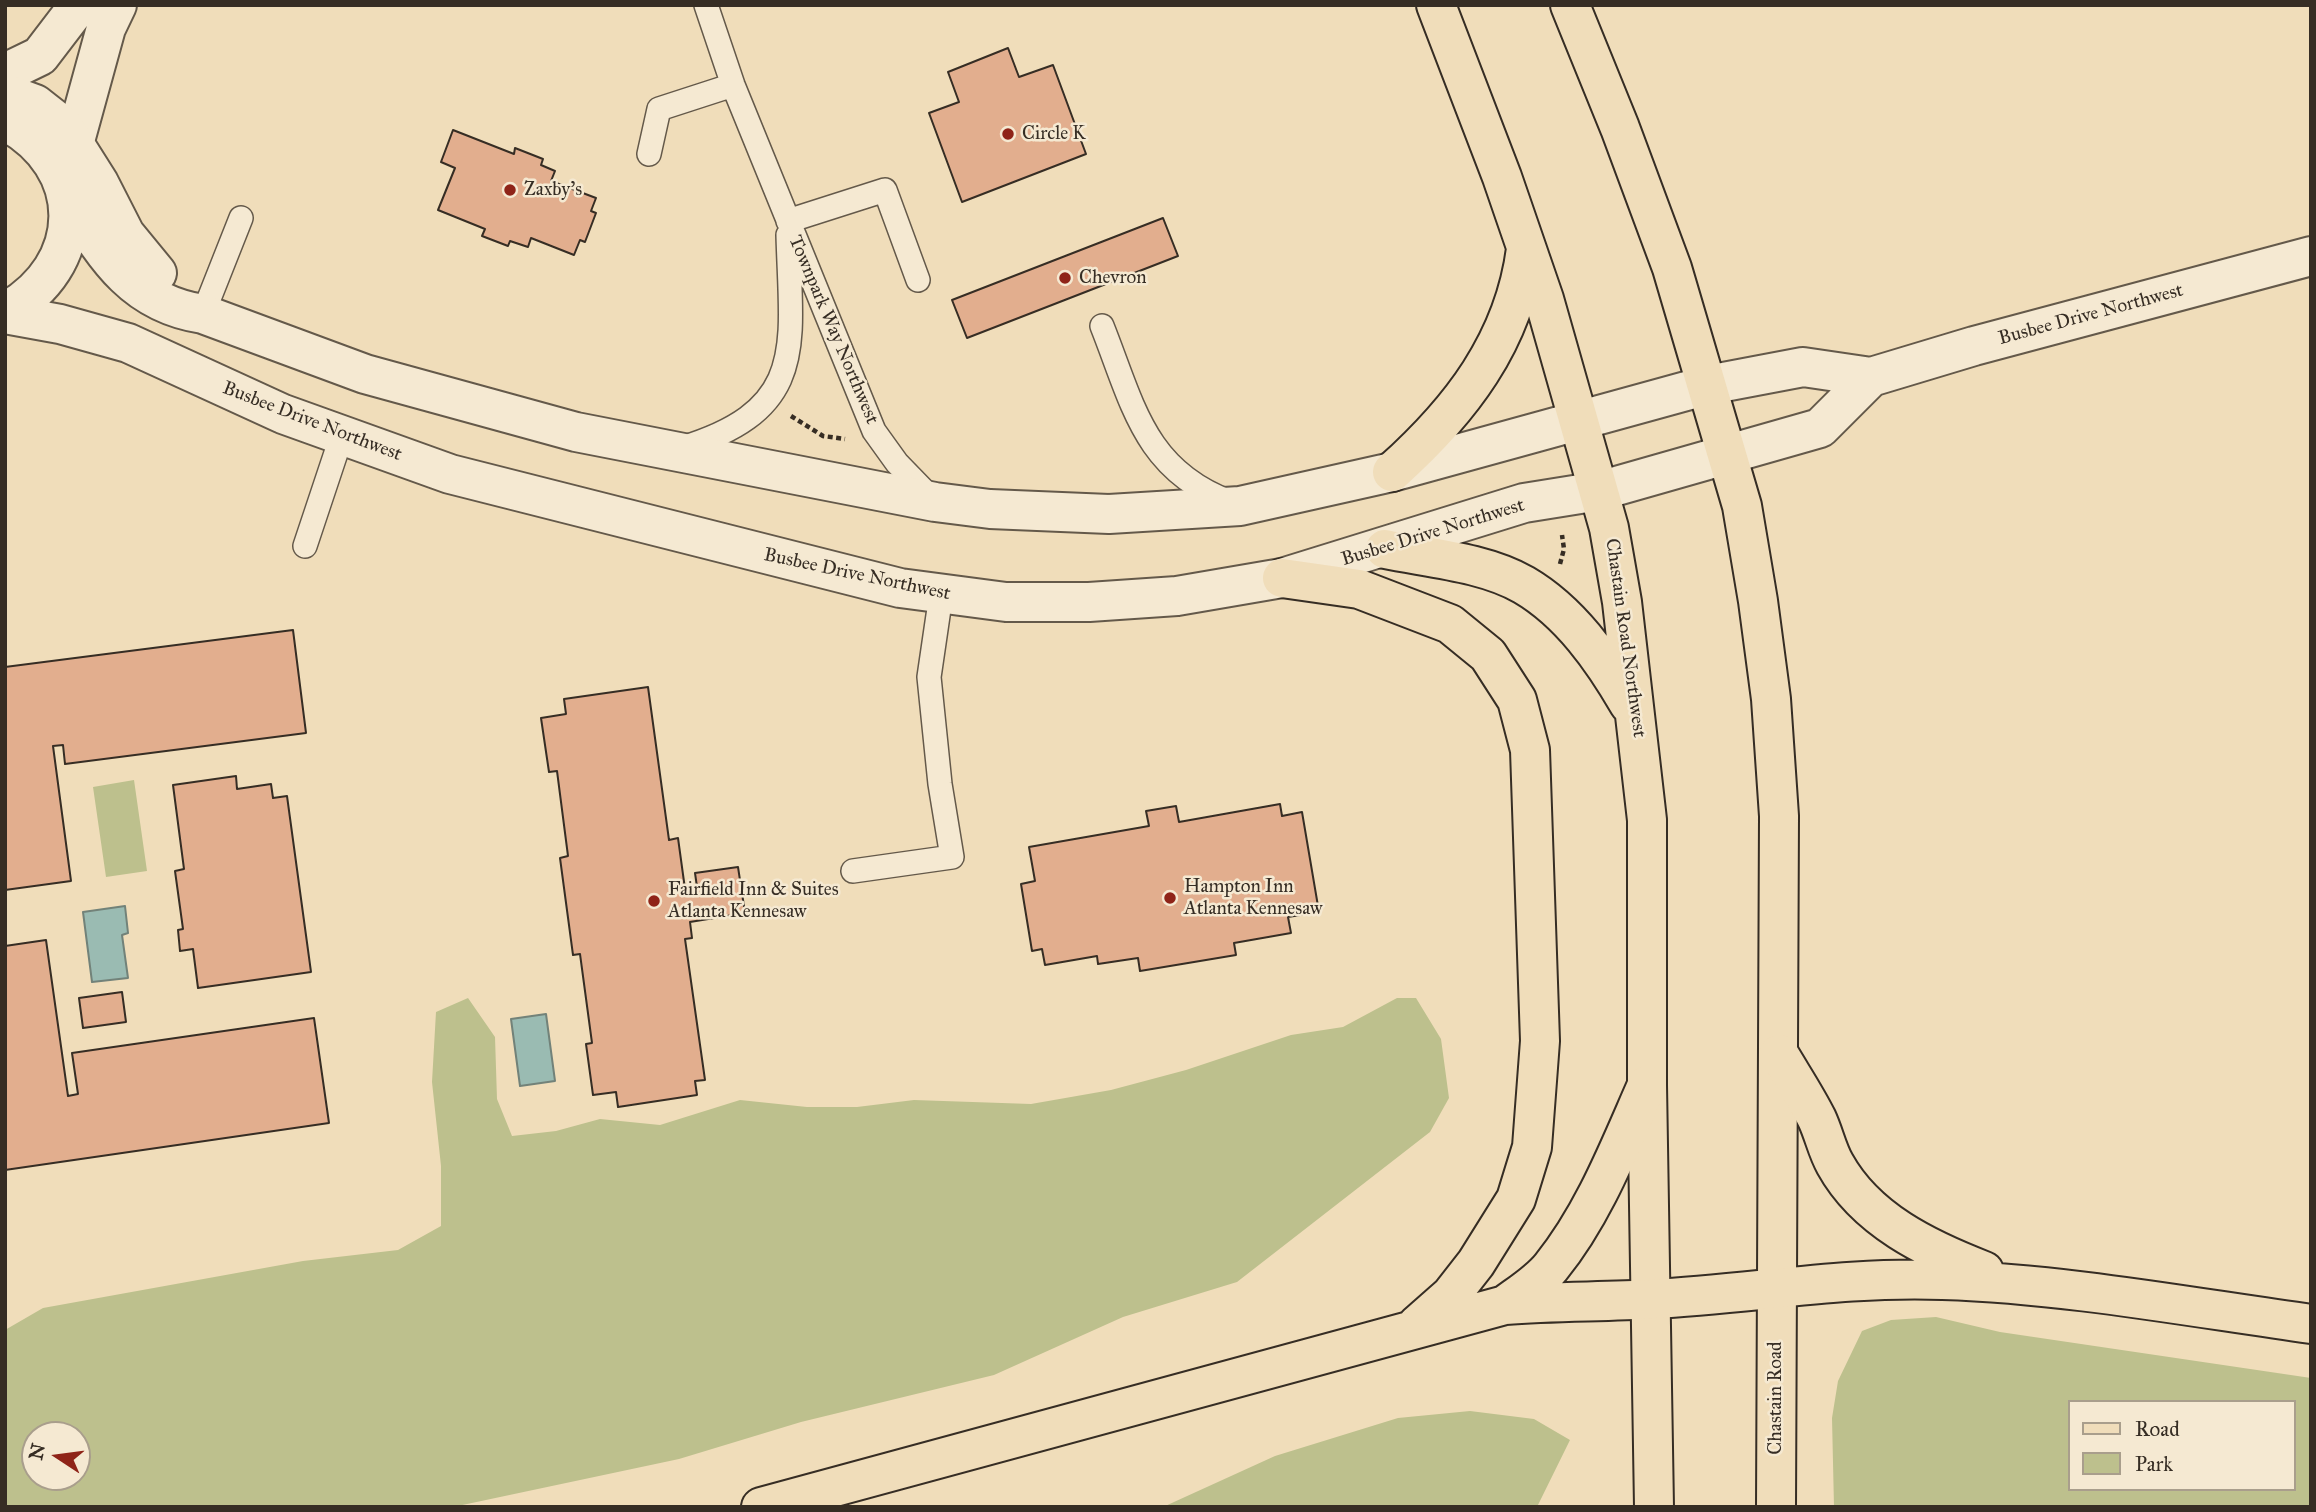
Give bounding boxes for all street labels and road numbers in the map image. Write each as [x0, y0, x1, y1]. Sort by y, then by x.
street label: Townpark Way Northwest [783, 232, 883, 428]
street label: Busbee Drive Northwest [1996, 279, 2186, 351]
street label: Busbee Drive Northwest [219, 377, 405, 467]
street label: Busbee Drive Northwest [1339, 494, 1527, 572]
street label: Chastain Road Northwest [1600, 537, 1650, 739]
street label: Busbee Drive Northwest [762, 544, 952, 606]
street label: Chastain Road [1765, 1341, 1787, 1455]

